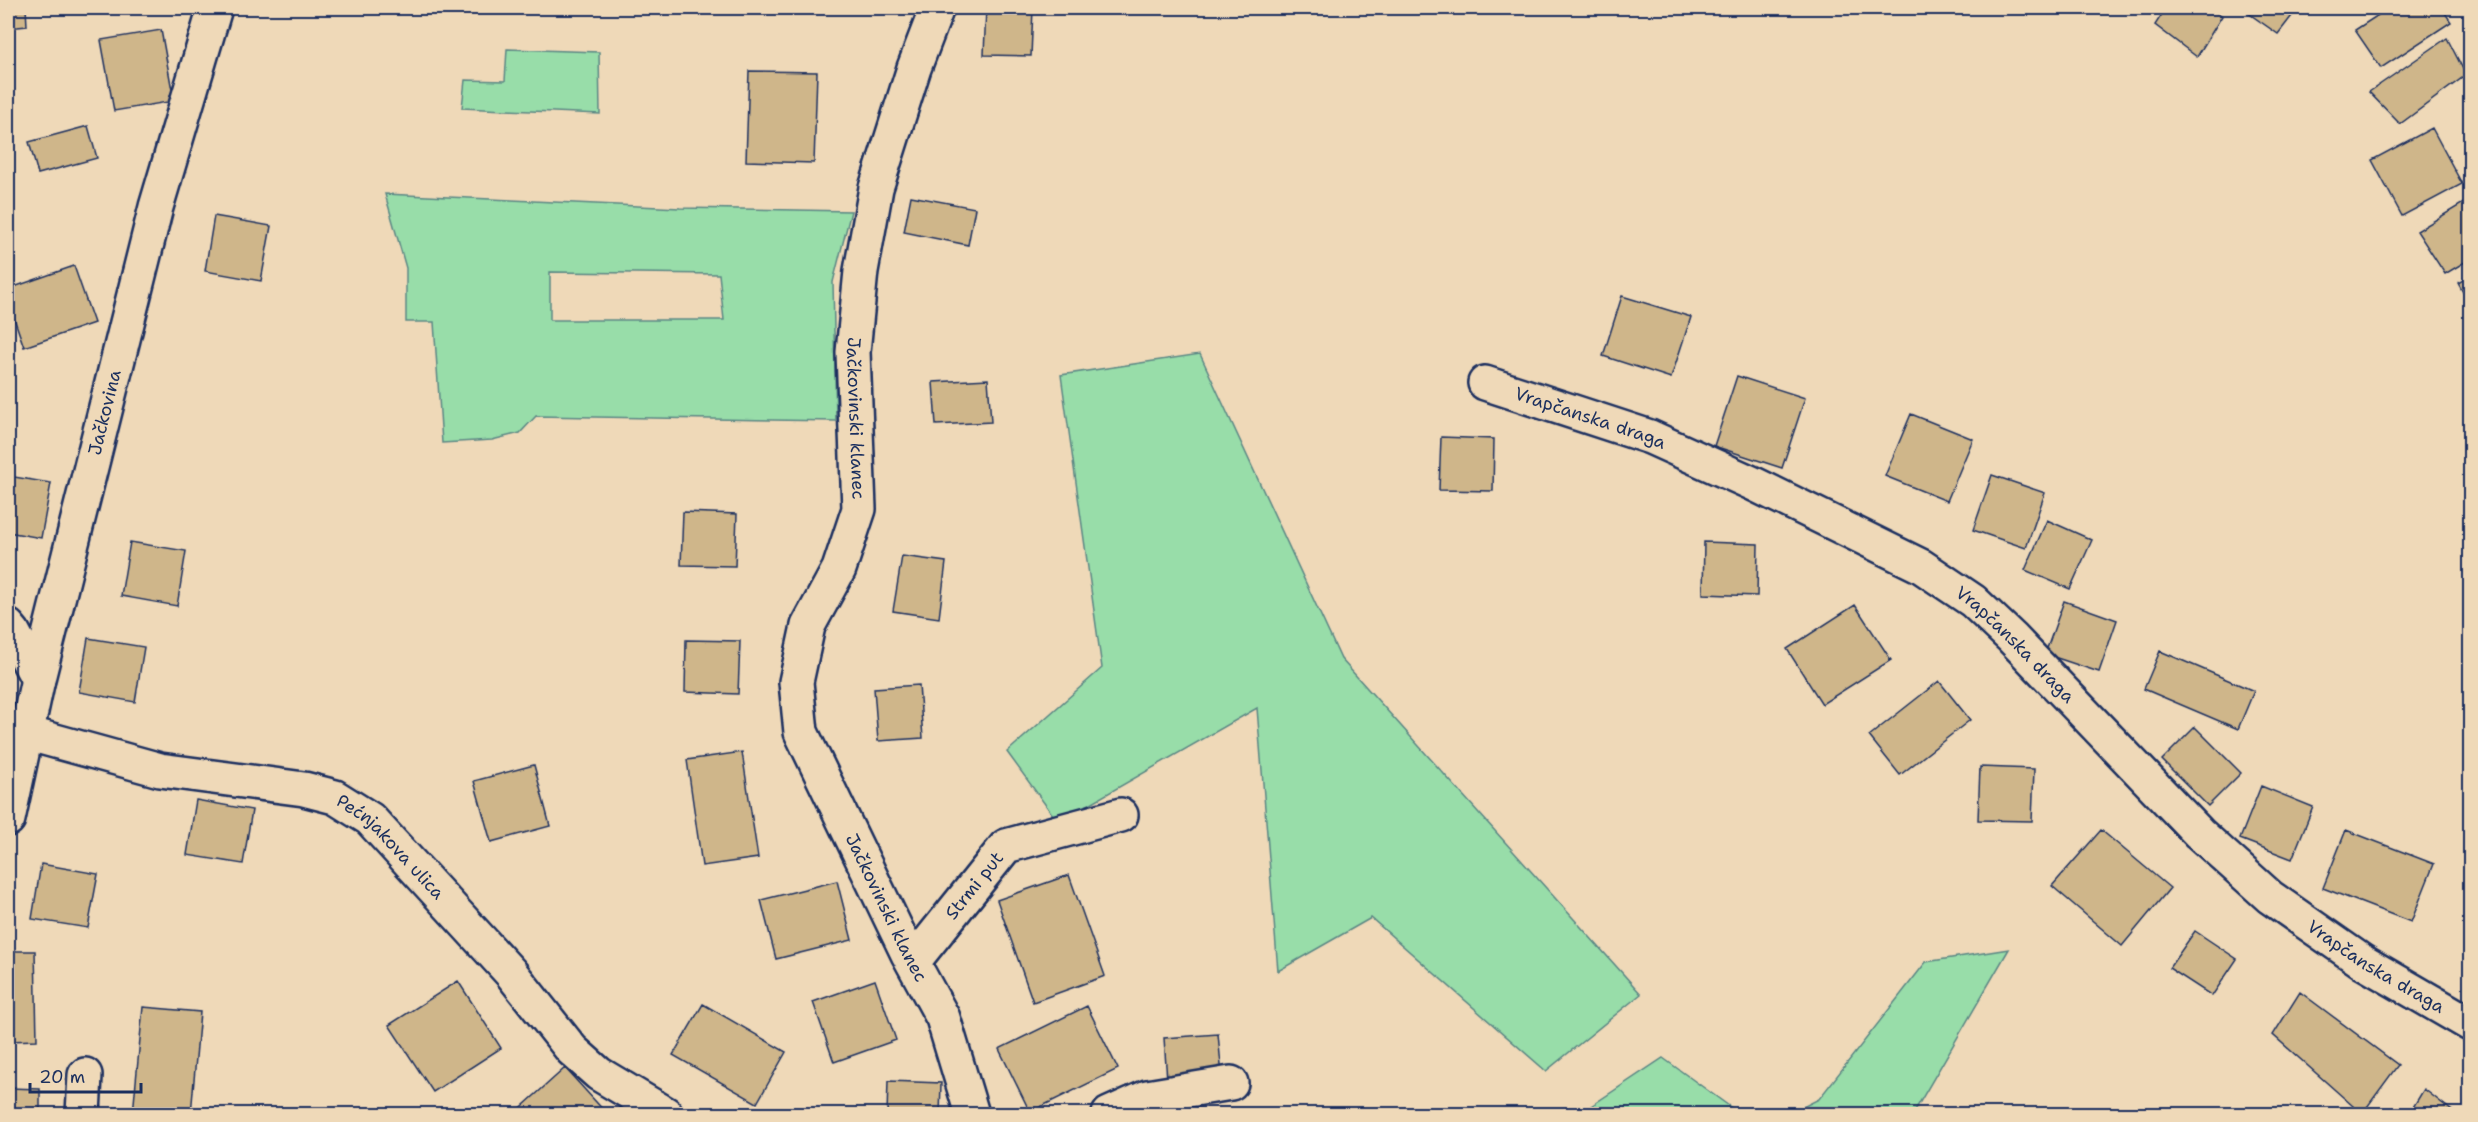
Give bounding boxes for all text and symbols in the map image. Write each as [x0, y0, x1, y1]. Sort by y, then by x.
street label: Jačkovinski klanec [841, 336, 871, 500]
street label: Jačkovina [82, 367, 127, 458]
street label: Vrapčanska draga [1512, 381, 1670, 455]
street label: Vrapčanska draga [1951, 581, 2080, 708]
street label: Pećnjakova ulica [332, 789, 450, 905]
street label: Jačkovinski klanec [840, 830, 933, 986]
street label: Strmi put [940, 847, 1009, 924]
street label: Vrapčanska draga [2302, 915, 2449, 1019]
scale bar [30, 1056, 141, 1094]
text: 20 m [39, 1065, 85, 1089]

